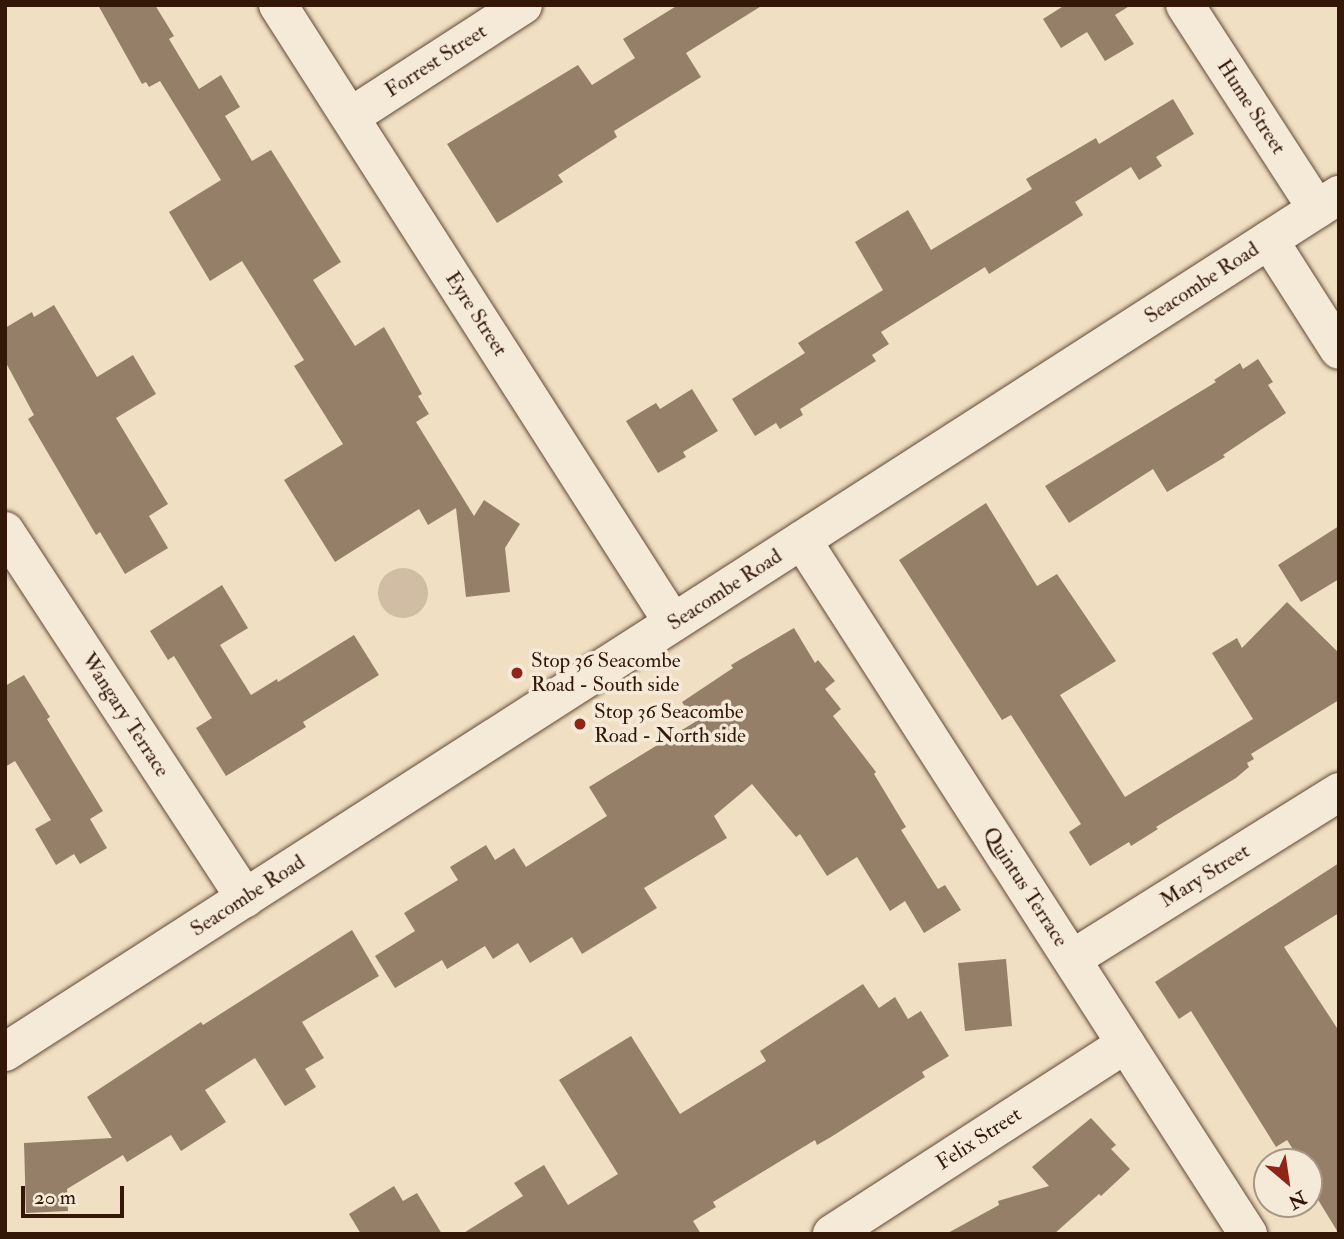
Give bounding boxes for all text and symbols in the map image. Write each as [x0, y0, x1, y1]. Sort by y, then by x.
street label: Forrest Street [380, 19, 492, 103]
street label: Hume Street [1211, 55, 1291, 159]
street label: Seacombe Road [1140, 237, 1264, 329]
street label: Eyre Street [439, 267, 513, 361]
street label: Seacombe Road [663, 544, 787, 636]
street label: Wangary Terrace [76, 648, 174, 782]
place label: Stop 36 Seacombe Road - South side [531, 648, 680, 698]
marker: Stop 36 Seacombe Road - South side [509, 665, 525, 681]
place label: Stop 36 Seacombe Road - North side [594, 699, 746, 749]
marker: Stop 36 Seacombe Road - North side [572, 716, 588, 732]
street label: Quintus Terrace [977, 823, 1073, 951]
street label: Mary Street [1156, 839, 1254, 913]
street label: Seacombe Road [186, 850, 310, 942]
street label: Felix Street [932, 1102, 1026, 1176]
north arrow [1253, 1148, 1323, 1218]
scale bar [24, 1172, 128, 1216]
text: 20 m [34, 1184, 76, 1211]
text: N [1284, 1185, 1310, 1214]

